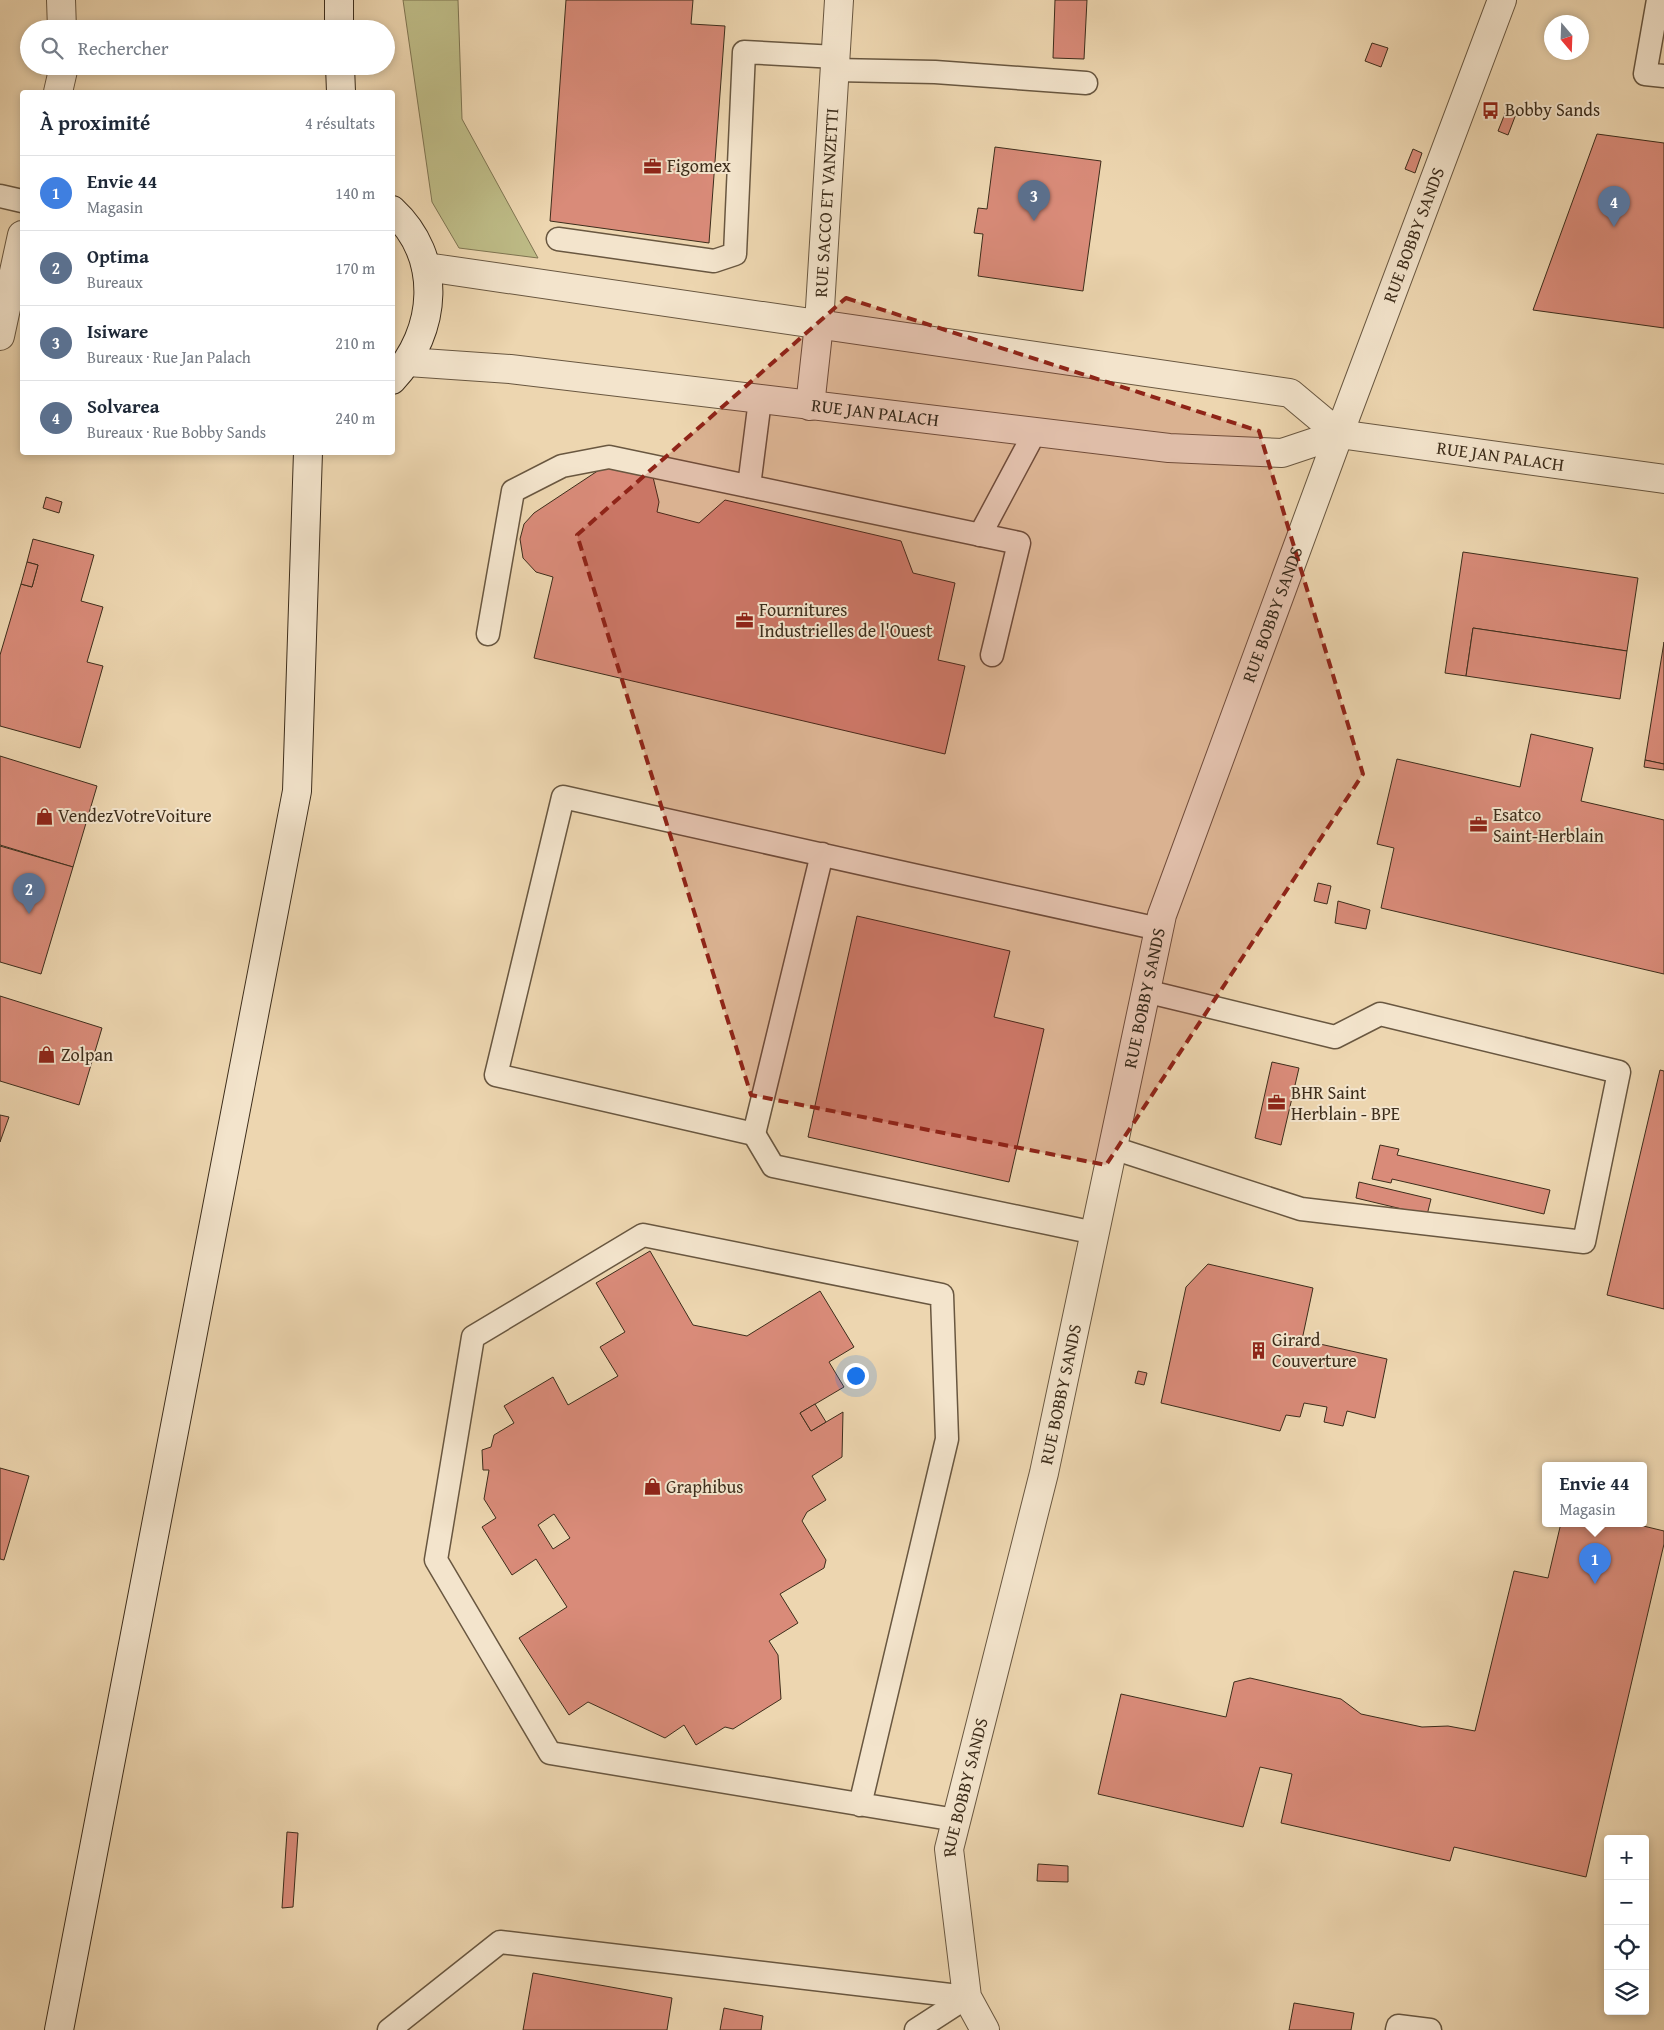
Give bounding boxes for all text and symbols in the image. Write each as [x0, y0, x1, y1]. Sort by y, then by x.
north arrow [1544, 15, 1589, 60]
search box [20, 20, 395, 75]
icon: search [38, 34, 66, 62]
text: Rechercher [78, 34, 169, 62]
place label: Bobby Sands [1505, 96, 1600, 123]
bus stop icon: Bobby Sands [1481, 100, 1501, 120]
text: À proximité [40, 107, 150, 138]
street label: RUE SACCO ET VANZETTI [807, 107, 845, 298]
text: 4 résultats [305, 111, 375, 135]
place label: Figomex [667, 152, 732, 179]
office icon: Figomex [643, 156, 663, 176]
street label: RUE BOBBY SANDS [1376, 163, 1451, 306]
text: Envie 44 [87, 167, 157, 195]
pin: 3 [1018, 180, 1050, 221]
text: 1 [52, 181, 60, 205]
text: 140 m [335, 181, 375, 205]
pin: 4 [1598, 186, 1630, 227]
text: Magasin [87, 195, 143, 219]
text: Optima [87, 242, 149, 270]
text: 2 [52, 256, 60, 280]
text: 170 m [335, 256, 375, 280]
text: Bureaux [87, 270, 143, 294]
text: Isiware [87, 317, 148, 345]
text: 3 [52, 331, 60, 355]
text: 210 m [335, 331, 375, 355]
text: Bureaux · Rue Jan Palach [87, 345, 251, 369]
street label: RUE JAN PALACH [810, 391, 941, 433]
text: Solvarea [87, 392, 160, 420]
text: 4 [52, 406, 60, 430]
text: 240 m [335, 406, 375, 430]
text: Bureaux · Rue Bobby Sands [87, 420, 266, 444]
street label: RUE JAN PALACH [1435, 434, 1566, 478]
street label: RUE BOBBY SANDS [1235, 542, 1310, 686]
place label: Fournitures Industrielles de l'Ouest [759, 596, 933, 644]
office icon: Fournitures Industrielles de l'Ouest [735, 610, 755, 630]
place label: Esatco Saint-Herblain [1493, 801, 1604, 849]
place label: VendezVotreVoiture [58, 802, 212, 829]
shop icon: VendezVotreVoiture [34, 806, 54, 826]
office icon: Esatco Saint-Herblain [1469, 815, 1489, 835]
pin: 2 [13, 873, 45, 914]
street label: RUE BOBBY SANDS [1116, 925, 1172, 1071]
place label: Zolpan [61, 1041, 113, 1068]
shop icon: Zolpan [37, 1045, 57, 1065]
place label: BHR Saint Herblain - BPE [1291, 1079, 1400, 1127]
office icon: BHR Saint Herblain - BPE [1267, 1093, 1287, 1113]
street label: RUE BOBBY SANDS [1032, 1321, 1088, 1467]
place label: Girard Couverture [1272, 1326, 1357, 1374]
building icon: Girard Couverture [1248, 1340, 1268, 1360]
your location [843, 1363, 869, 1389]
popup [1542, 1462, 1647, 1527]
text: Envie 44 [1559, 1469, 1630, 1497]
place label: Graphibus [666, 1473, 743, 1500]
shop icon: Graphibus [642, 1477, 662, 1497]
text: Magasin [1559, 1497, 1615, 1521]
pin: 1 [1579, 1543, 1611, 1584]
street label: RUE BOBBY SANDS [935, 1715, 995, 1859]
map controls [1604, 1835, 1649, 2015]
button: + [1604, 1835, 1649, 1880]
button: − [1604, 1880, 1649, 1925]
button: locate [1604, 1925, 1649, 1970]
button: layers [1604, 1970, 1649, 2015]

